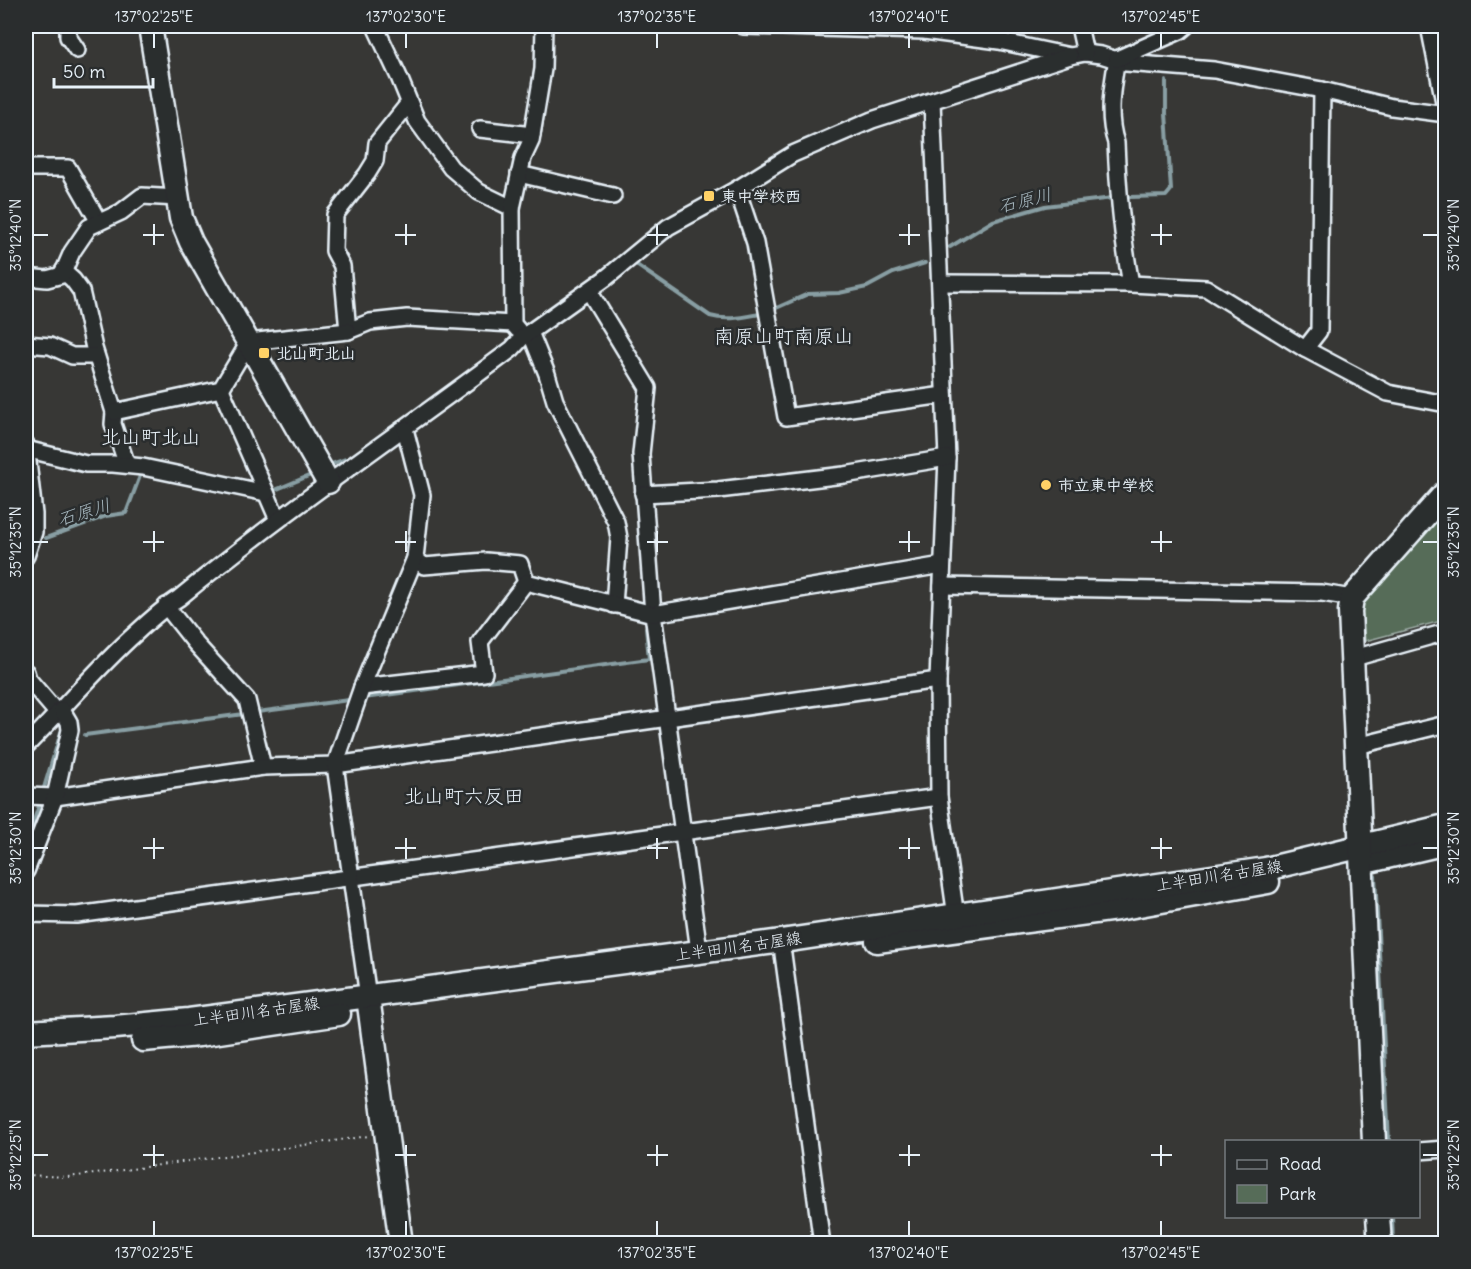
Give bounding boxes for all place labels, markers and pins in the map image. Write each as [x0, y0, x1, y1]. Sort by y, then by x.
place label: 東中学校西 [721, 186, 801, 206]
marker: 東中学校西 [702, 189, 716, 203]
place label: 北山町北山 [276, 343, 356, 363]
marker: 北山町北山 [257, 346, 271, 360]
place label: 市立東中学校 [1058, 475, 1154, 495]
marker: 市立東中学校 [1039, 478, 1053, 492]

